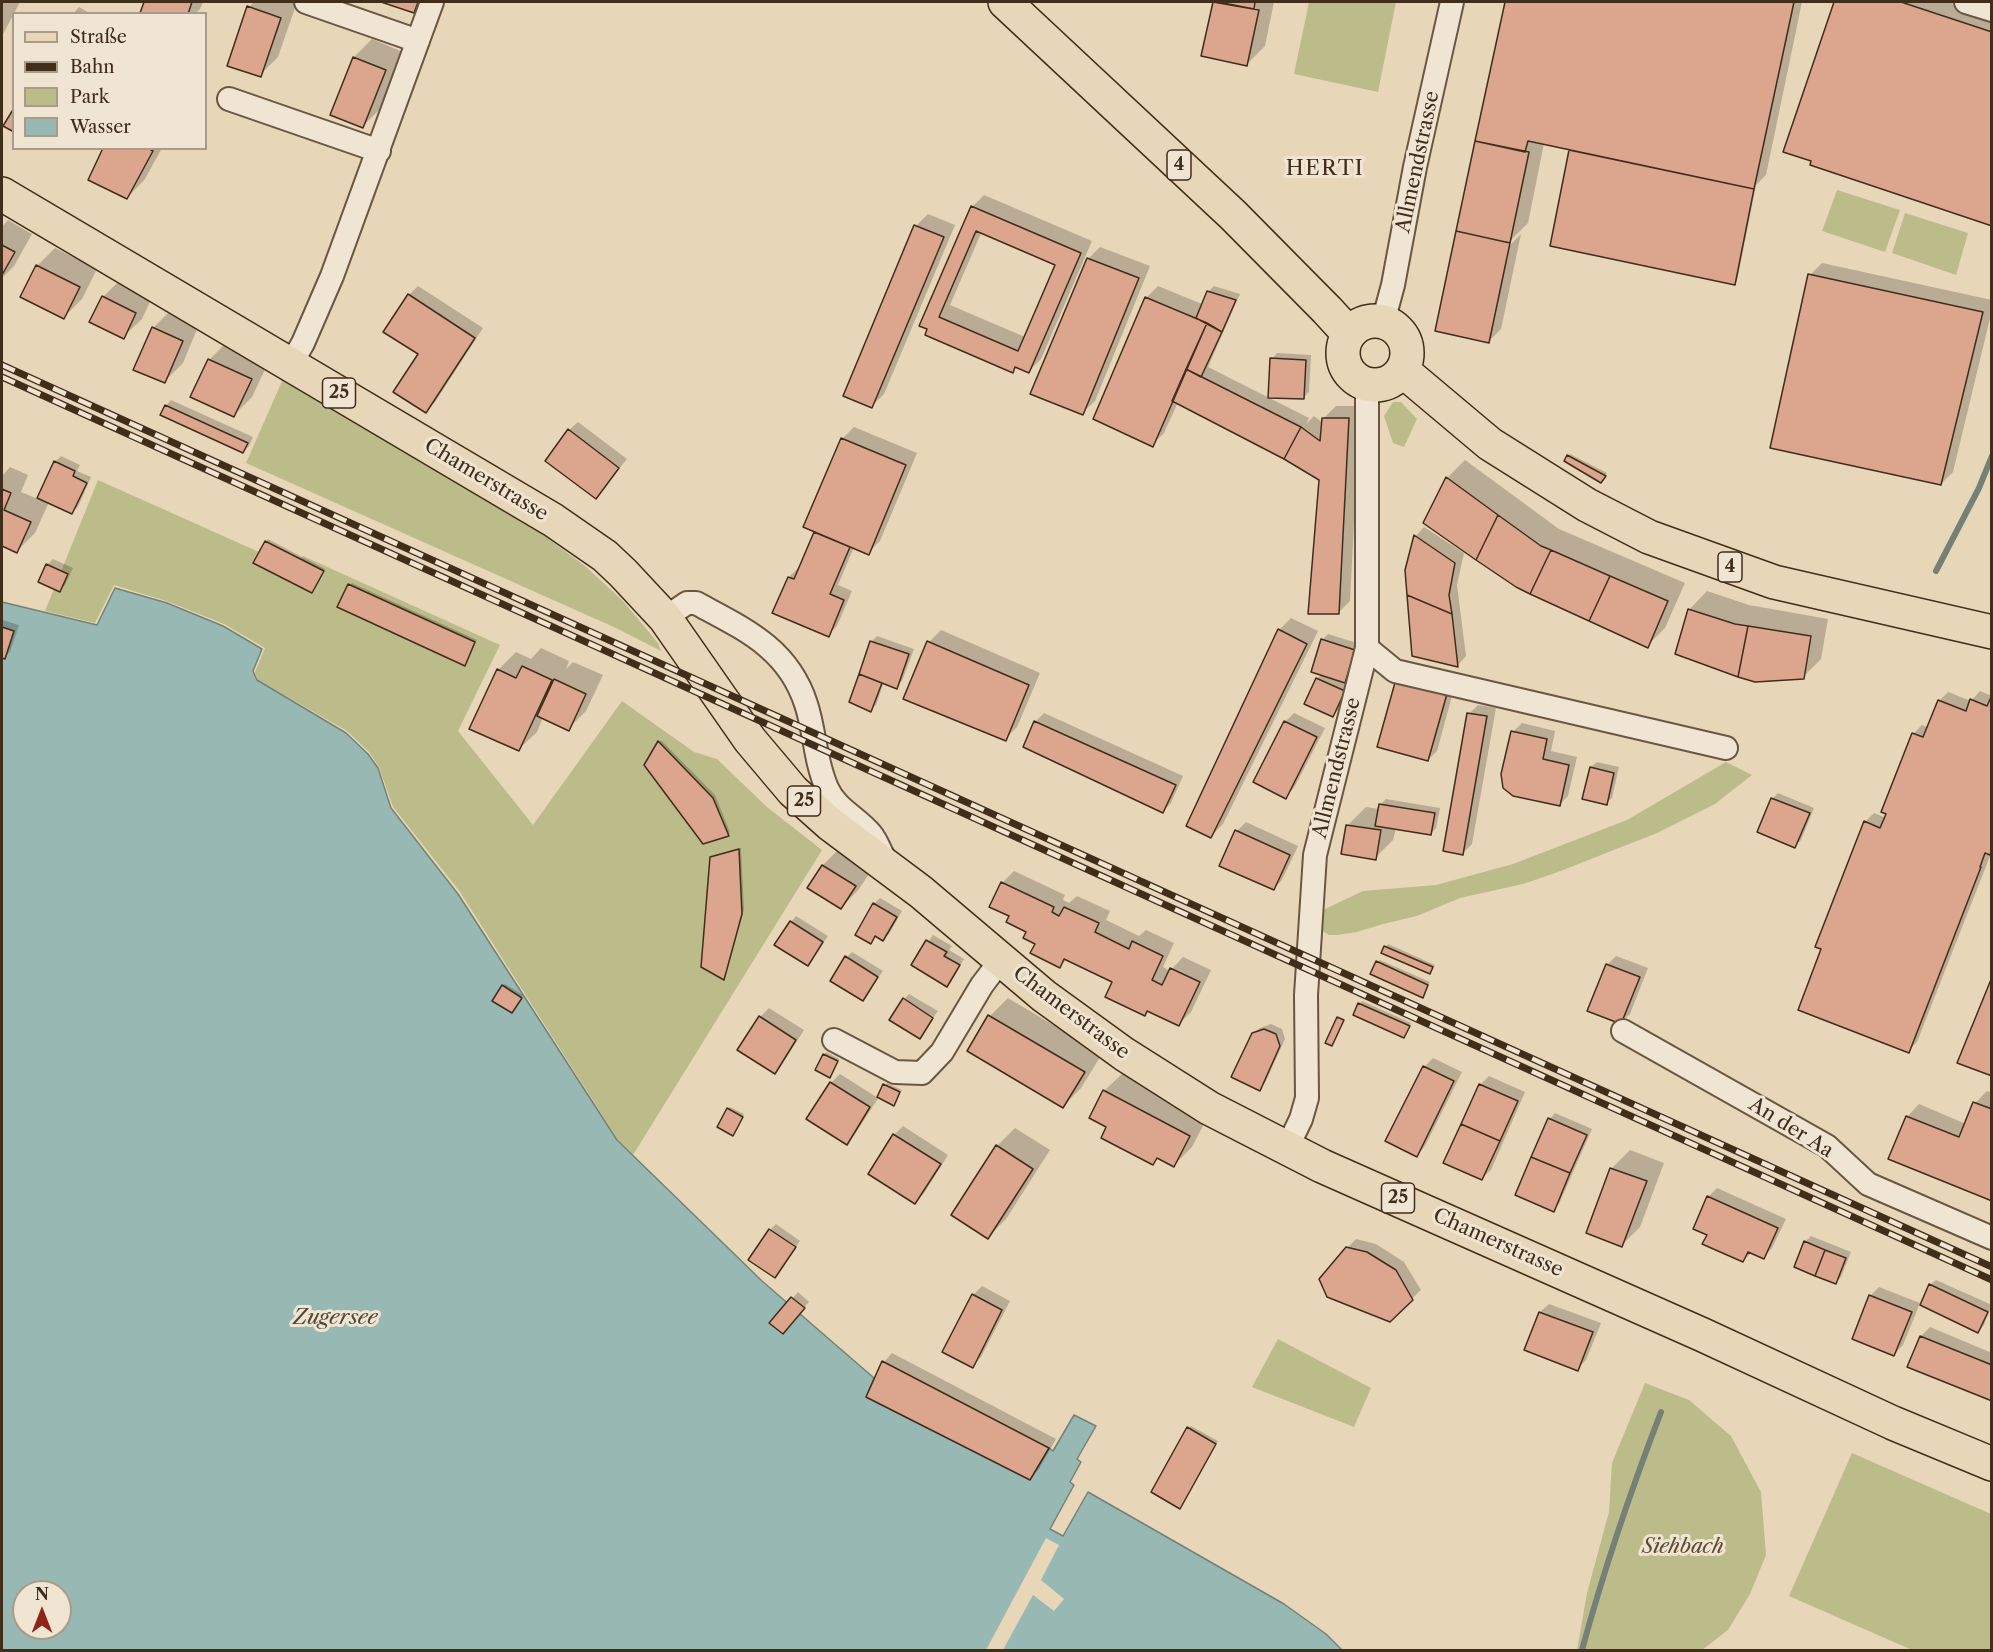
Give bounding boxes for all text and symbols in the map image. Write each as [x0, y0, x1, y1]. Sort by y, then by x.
legend [12, 12, 207, 150]
text: Straße [70, 26, 127, 48]
text: Bahn [70, 56, 115, 78]
text: Park [70, 86, 109, 108]
street label: Allmendstrasse [1391, 89, 1445, 235]
text: Wasser [70, 116, 131, 138]
road number: 4 [1167, 150, 1191, 180]
district label: HERTI [1286, 156, 1364, 182]
road number: 25 [322, 378, 356, 408]
street label: Chamerstrasse [420, 434, 552, 526]
road number: 4 [1718, 552, 1742, 582]
street label: Allmendstrasse [1308, 695, 1366, 841]
road number: 25 [788, 786, 820, 816]
street label: Chamerstrasse [1008, 961, 1134, 1065]
street label: An der Aa [1744, 1093, 1838, 1163]
road number: 25 [1382, 1183, 1414, 1213]
street label: Chamerstrasse [1429, 1204, 1567, 1282]
water label: Zugersee [292, 1305, 378, 1331]
park label: Siehbach [1642, 1535, 1724, 1559]
north arrow [12, 1580, 72, 1640]
text: N [35, 1584, 49, 1604]

